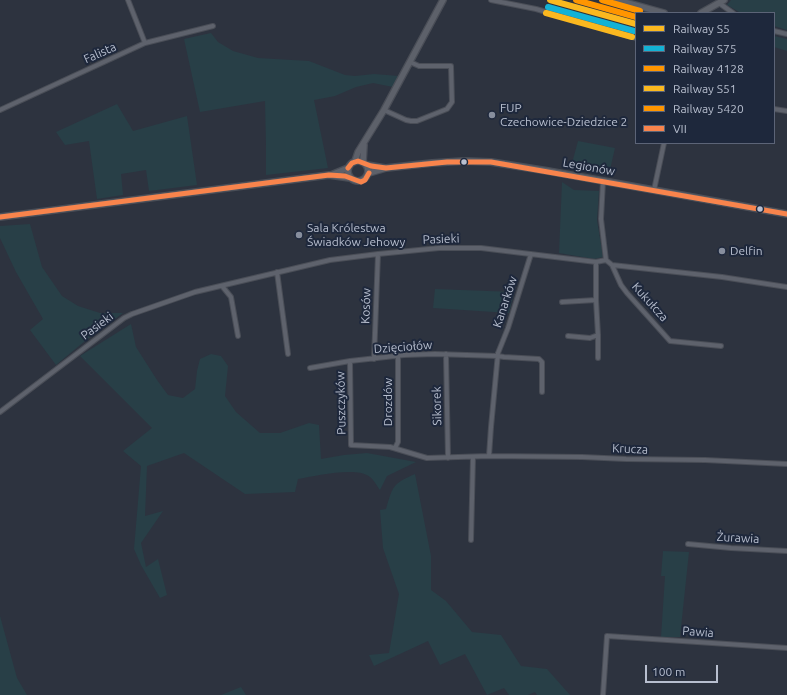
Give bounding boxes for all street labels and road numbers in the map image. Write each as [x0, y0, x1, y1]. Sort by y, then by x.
street label: Falista [81, 39, 119, 67]
street label: Legionów [562, 155, 616, 179]
street label: Pasieki [422, 231, 460, 247]
street label: Kanarków [490, 274, 520, 330]
street label: Kukułcza [629, 280, 671, 324]
street label: Kosów [358, 288, 374, 324]
street label: Pasieki [78, 309, 116, 343]
street label: Dzięciołów [373, 338, 433, 356]
street label: Puszczyków [333, 371, 349, 435]
street label: Drozdów [381, 378, 395, 426]
street label: Sikorek [429, 386, 445, 426]
street label: Krucza [612, 441, 648, 457]
street label: Żurawia [716, 530, 760, 546]
street label: Pawia [682, 624, 714, 640]

